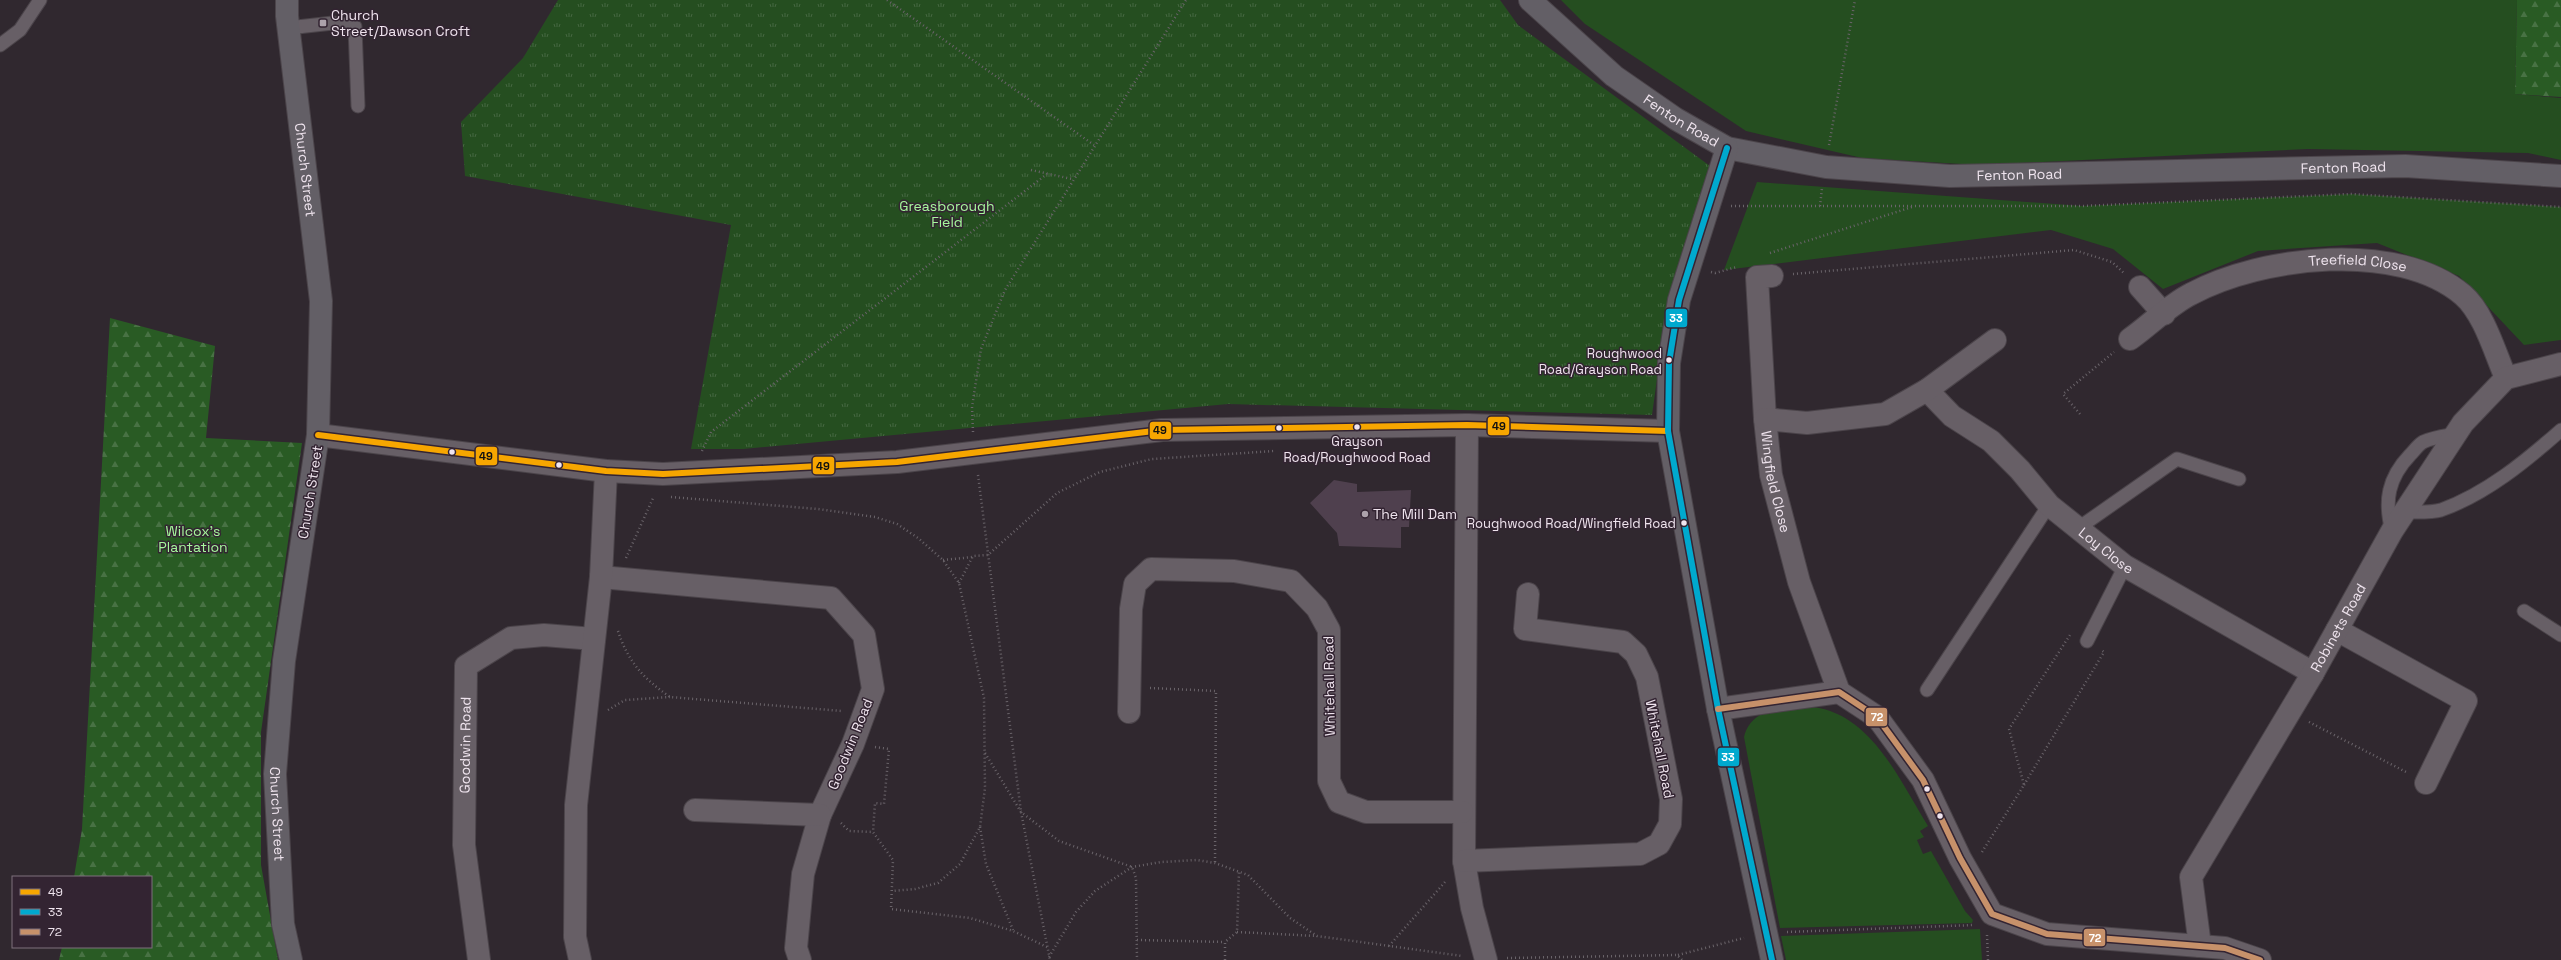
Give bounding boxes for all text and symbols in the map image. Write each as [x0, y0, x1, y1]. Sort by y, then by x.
place label: Church Street/Dawson Croft [331, 6, 470, 40]
marker: Church Street/Dawson Croft [318, 18, 328, 28]
street label: Fenton Road [1640, 90, 1722, 151]
street label: Church Street [291, 122, 320, 218]
street label: Fenton Road [2300, 157, 2386, 177]
street label: Fenton Road [1976, 165, 2062, 184]
park label: Greasborough Field [899, 197, 995, 231]
street label: Treefield Close [2308, 250, 2409, 276]
line badge: 33 [1665, 308, 1688, 328]
text: 33 [1669, 311, 1683, 325]
place label: Roughwood Road/Grayson Road [1539, 345, 1662, 378]
marker: Roughwood Road/Grayson Road [1664, 355, 1674, 365]
line badge: 49 [1487, 416, 1510, 436]
text: 49 [1492, 419, 1506, 433]
line badge: 49 [1149, 421, 1172, 440]
marker: Grayson Road/Roughwood Road [1352, 422, 1362, 432]
text: 49 [1153, 423, 1167, 437]
unlabelled marker [1274, 423, 1284, 433]
street label: Wingfield Close [1757, 430, 1795, 535]
place label: Grayson Road/Roughwood Road [1283, 433, 1431, 466]
street label: Church Street [294, 444, 326, 540]
line badge: 49 [475, 446, 498, 466]
unlabelled marker [447, 447, 457, 457]
text: 49 [479, 449, 493, 463]
line badge: 49 [812, 456, 835, 475]
text: 49 [816, 459, 830, 473]
unlabelled marker [554, 460, 564, 470]
place label: The Mill Dam [1373, 505, 1457, 523]
marker: The Mill Dam [1360, 509, 1370, 519]
place label: Roughwood Road/Wingfield Road [1467, 515, 1676, 532]
marker: Roughwood Road/Wingfield Road [1679, 518, 1689, 528]
park label: Wilcox's Plantation [158, 522, 228, 556]
street label: Loy Close [2075, 523, 2137, 578]
street label: Robinets Road [2306, 580, 2370, 675]
street label: Whitehall Road [1319, 636, 1339, 736]
street label: Goodwin Road [456, 696, 475, 794]
street label: Goodwin Road [824, 696, 876, 792]
street label: Whitehall Road [1642, 698, 1678, 800]
line badge: 72 [1865, 707, 1888, 727]
text: 72 [1871, 710, 1884, 724]
line badge: 33 [1717, 747, 1740, 767]
text: 33 [1721, 750, 1735, 764]
street label: Church Street [266, 766, 289, 862]
unlabelled marker [1922, 784, 1932, 794]
unlabelled marker [1935, 811, 1945, 821]
legend [12, 876, 152, 948]
text: 49 [48, 884, 63, 900]
text: 33 [48, 904, 63, 920]
text: 72 [48, 924, 62, 940]
line badge: 72 [2083, 928, 2106, 947]
text: 72 [2089, 931, 2102, 945]

